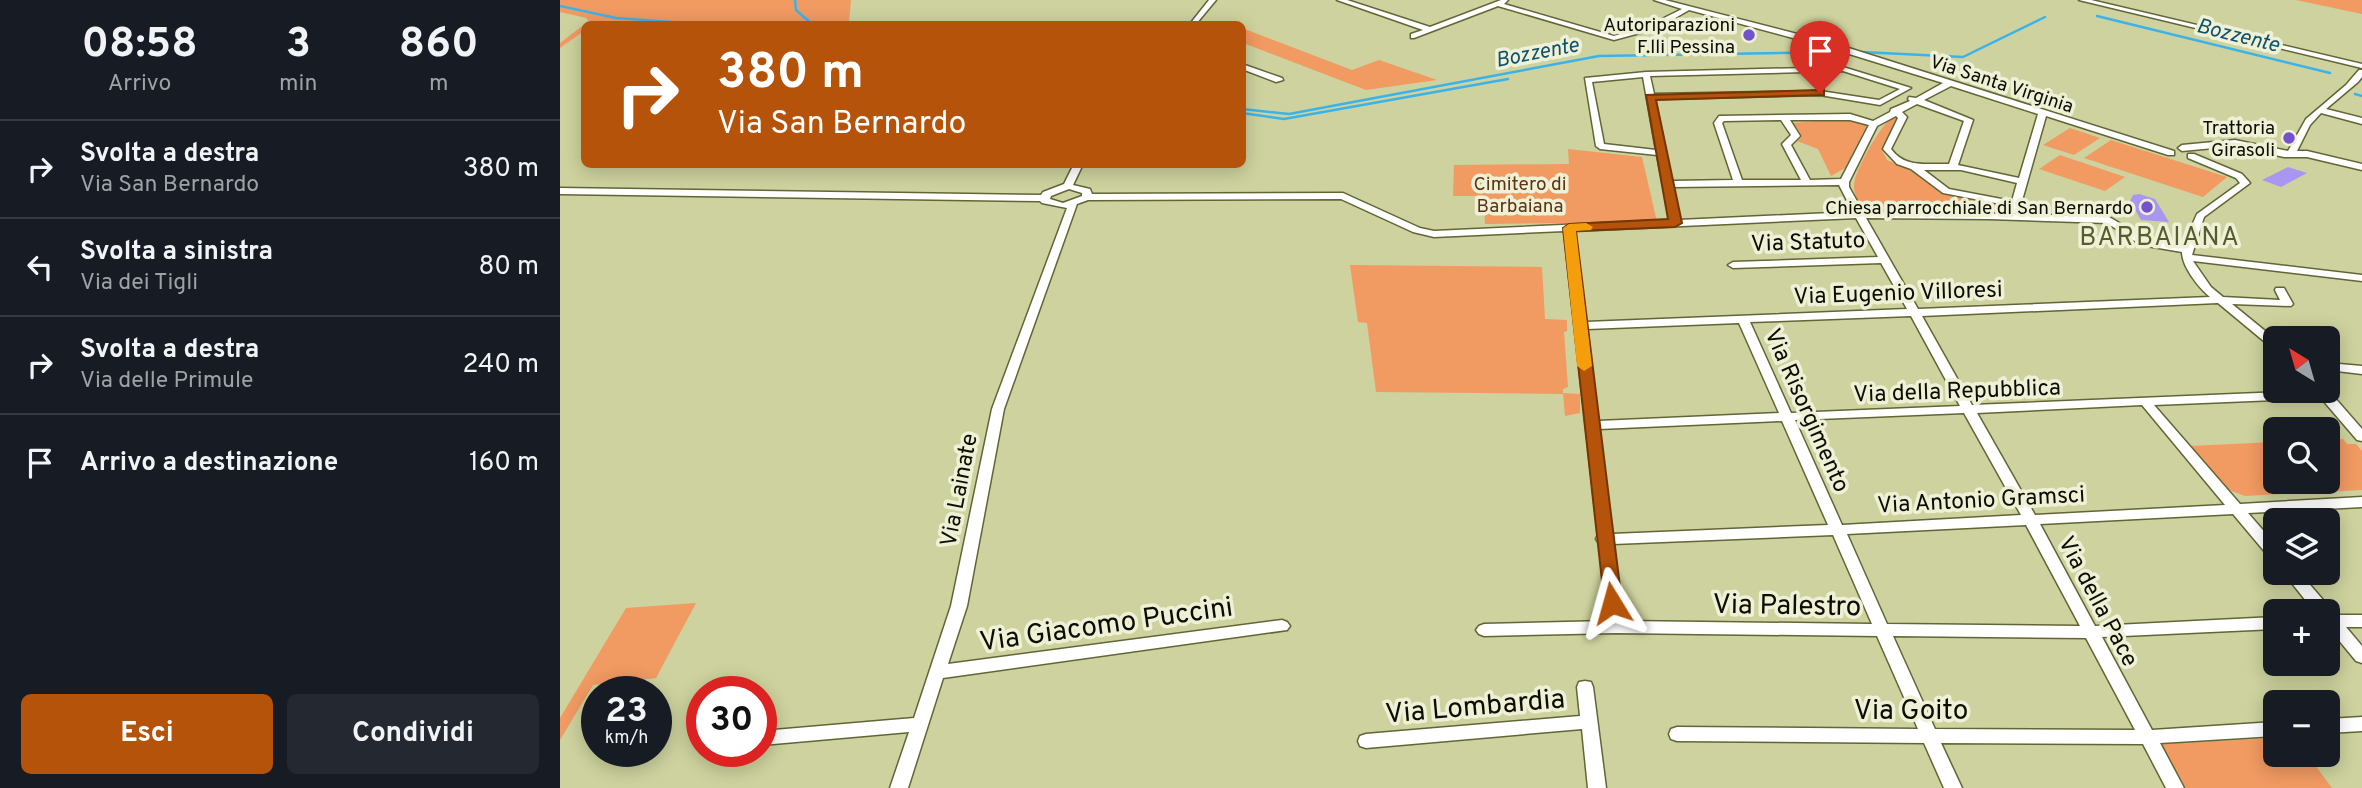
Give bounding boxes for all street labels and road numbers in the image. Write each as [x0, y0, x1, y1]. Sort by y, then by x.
street label: Via Santa Virginia [1927, 50, 2076, 119]
street label: Via Statuto [1750, 227, 1866, 260]
street label: Via Eugenio Villoresi [1793, 276, 2003, 313]
street label: Via Risorgimento [1757, 325, 1855, 497]
street label: Via della Repubblica [1853, 374, 2061, 411]
street label: Via Lainate [935, 431, 986, 550]
street label: Via Antonio Gramsci [1877, 482, 2086, 521]
street label: Via della Pace [2050, 532, 2143, 672]
street label: Via Palestro [1712, 588, 1862, 626]
street label: Via Giacomo Puccini [977, 590, 1235, 662]
street label: Via Lombardia [1384, 682, 1567, 734]
street label: Via Goito [1854, 694, 1968, 730]

